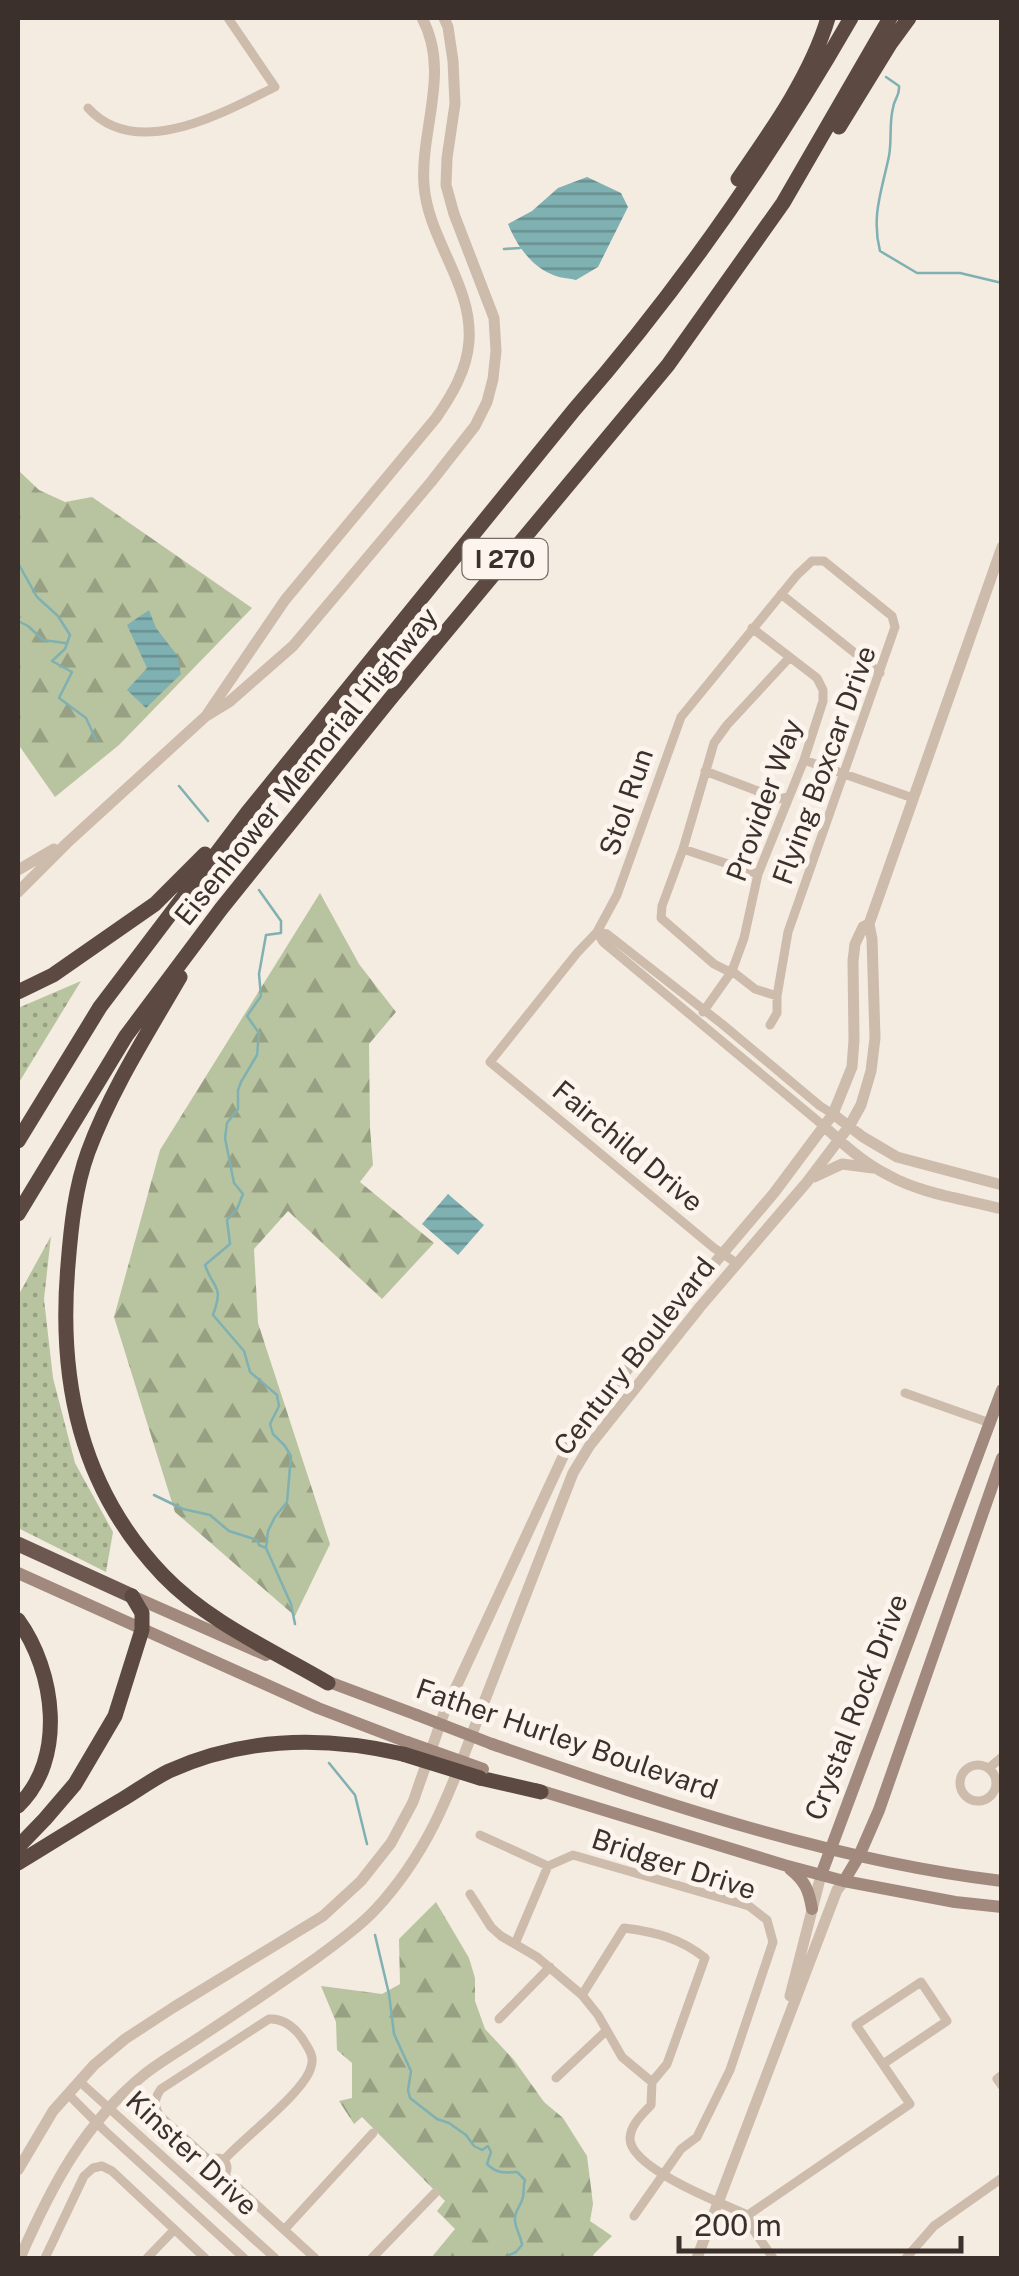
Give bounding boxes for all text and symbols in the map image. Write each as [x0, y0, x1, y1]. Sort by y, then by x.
road number: I 270 [462, 539, 548, 579]
street label: Eisenhower Memorial Highway [167, 600, 444, 931]
street label: Flying Boxcar Drive [765, 641, 882, 889]
street label: Provider Way [719, 714, 808, 885]
street label: Stol Run [592, 744, 659, 860]
street label: Fairchild Drive [546, 1073, 710, 1218]
street label: Century Boulevard [546, 1250, 721, 1461]
street label: Crystal Rock Drive [797, 1589, 914, 1825]
street label: Father Hurley Boulevard [412, 1671, 722, 1806]
street label: Bridger Drive [588, 1821, 761, 1906]
street label: Kinster Drive [120, 2084, 265, 2222]
scale bar [679, 2191, 962, 2253]
text: 200 m [694, 2207, 782, 2243]

